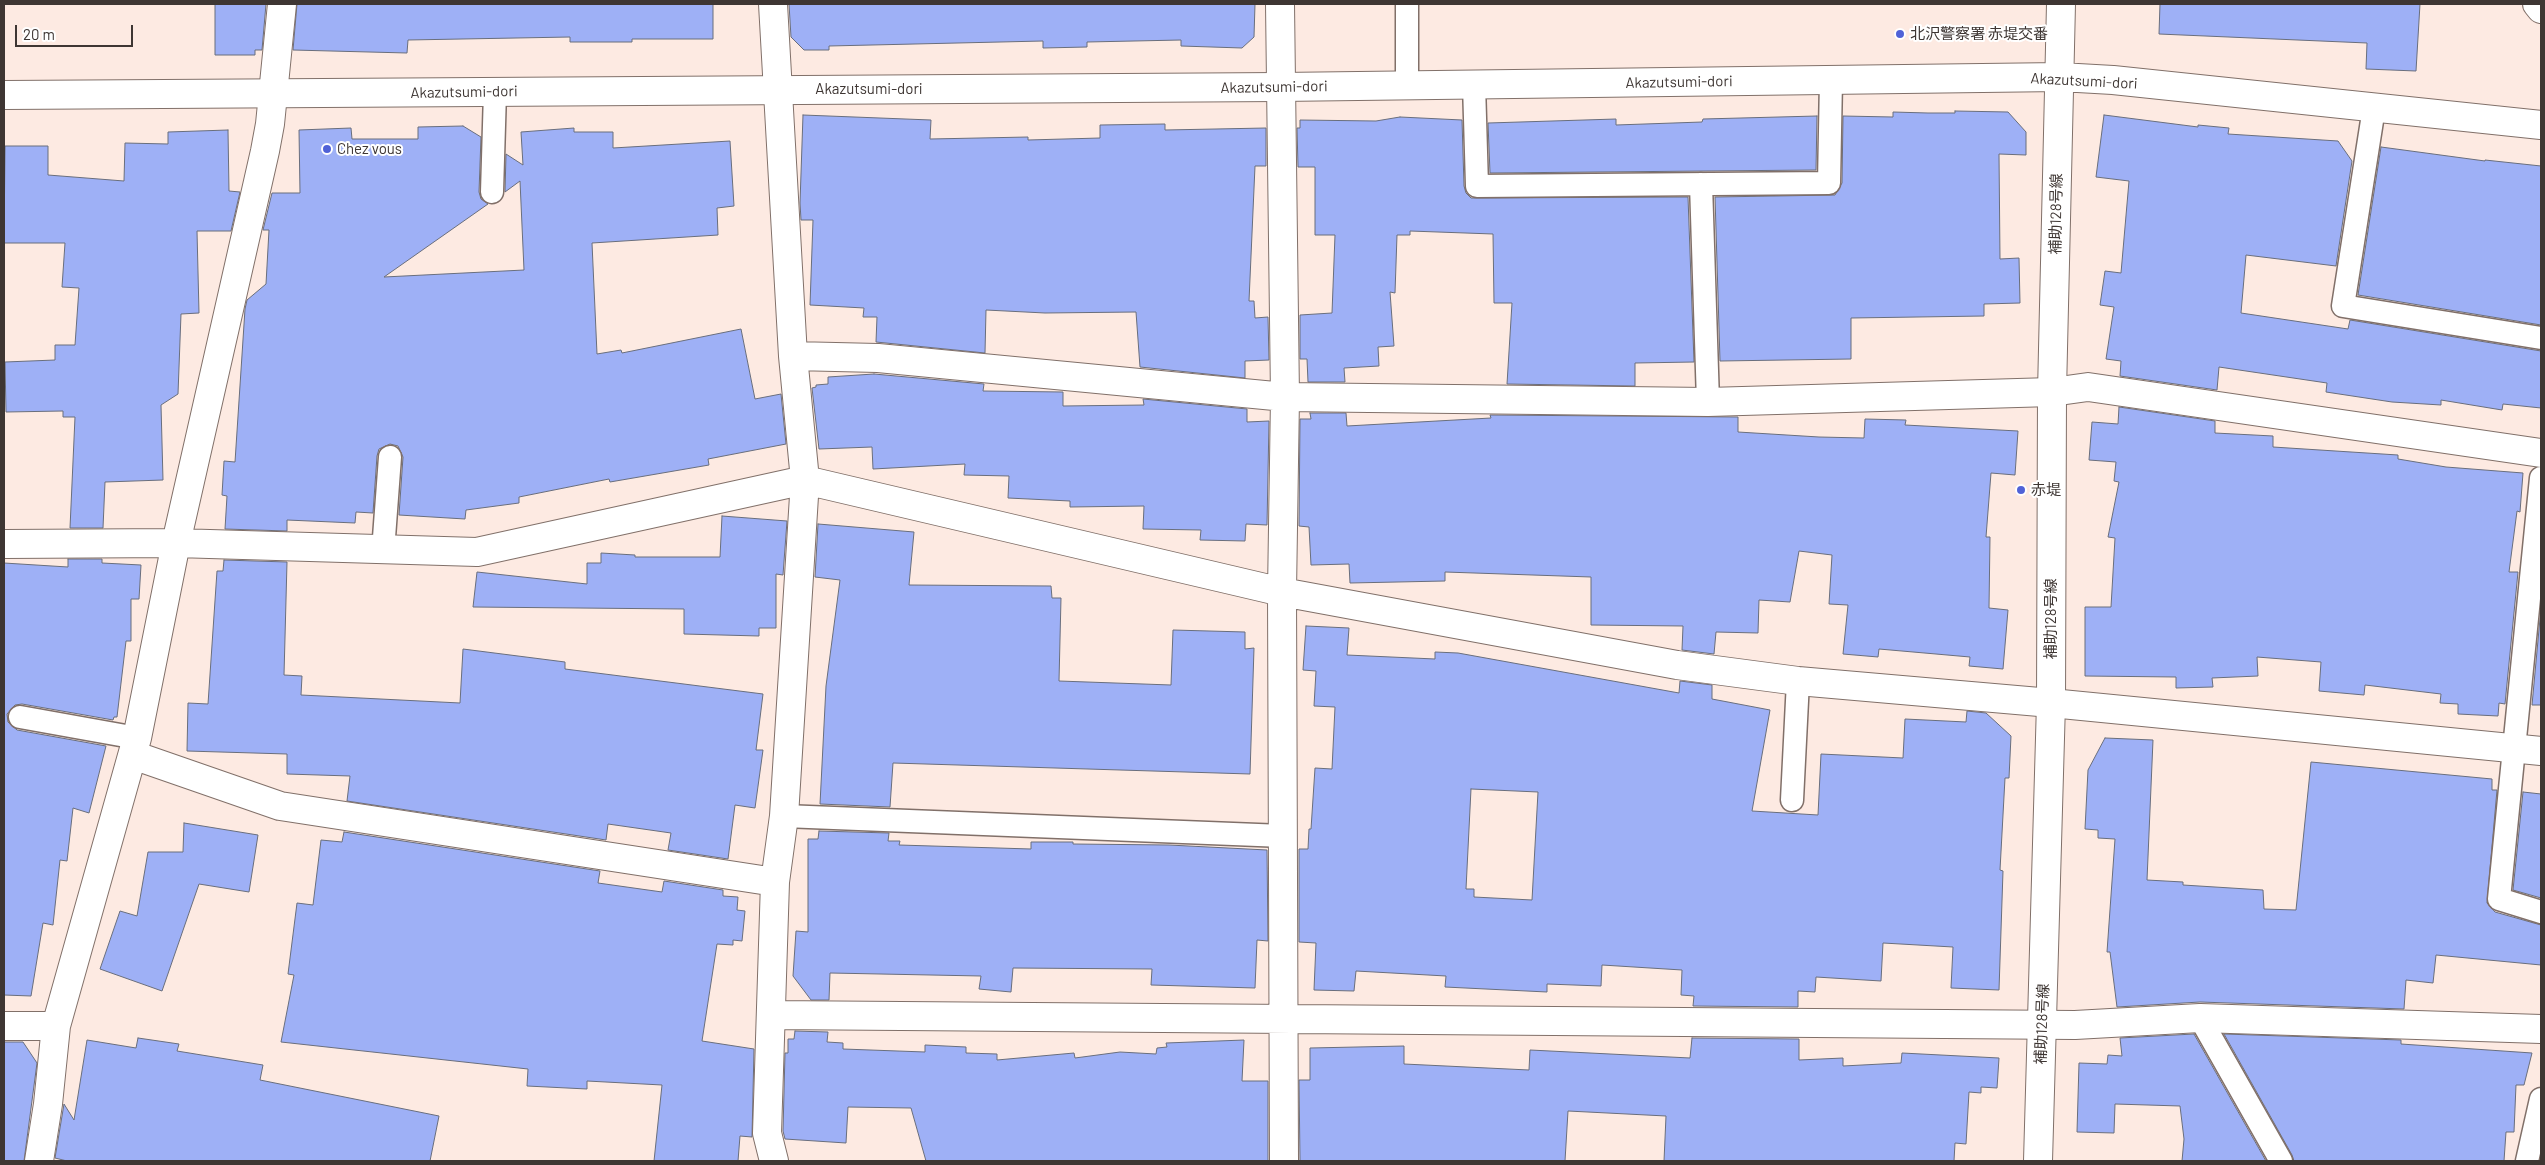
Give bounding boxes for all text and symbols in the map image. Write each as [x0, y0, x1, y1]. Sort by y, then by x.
scale bar [18, 15, 135, 47]
text: 20 m [23, 25, 55, 43]
place label: 北沢警察署 赤堤交番 [1910, 25, 2048, 43]
marker: 北沢警察署 赤堤交番 [1894, 28, 1906, 40]
street label: Akazutsumi-dori [2030, 69, 2138, 93]
street label: Akazutsumi-dori [1625, 72, 1733, 92]
street label: Akazutsumi-dori [1220, 77, 1328, 97]
street label: Akazutsumi-dori [815, 80, 923, 98]
street label: Akazutsumi-dori [410, 82, 518, 102]
place label: Chez vous [337, 140, 402, 158]
marker: Chez vous [321, 143, 333, 155]
street label: 補助128号線 [2046, 173, 2066, 255]
place label: 赤堤 [2031, 481, 2061, 499]
marker: 赤堤 [2015, 484, 2027, 496]
street label: 補助128号線 [2042, 578, 2060, 660]
street label: 補助128号線 [2032, 983, 2052, 1065]

